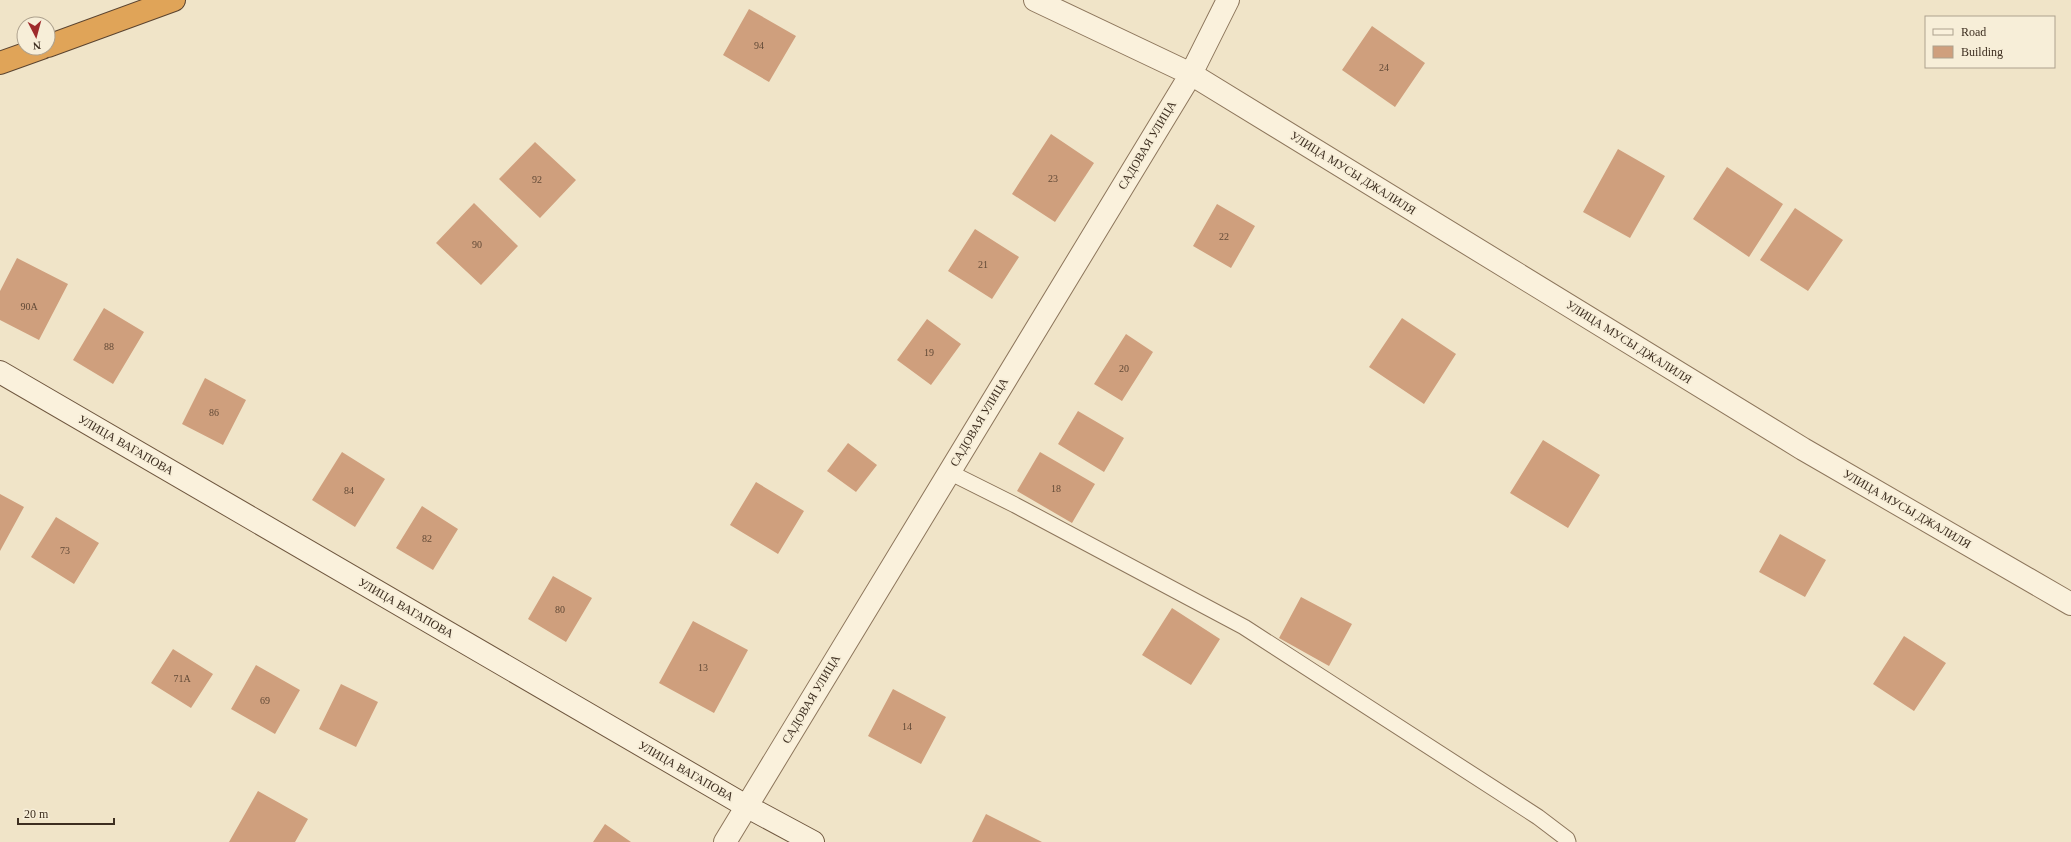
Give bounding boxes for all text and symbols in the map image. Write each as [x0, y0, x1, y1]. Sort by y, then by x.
north arrow [16, 16, 56, 56]
legend [1925, 16, 2055, 68]
text: Road [1961, 25, 1986, 39]
text: N [32, 40, 42, 52]
house number: 94 [754, 40, 764, 51]
text: Building [1961, 45, 2003, 59]
house number: 24 [1379, 62, 1389, 73]
street label: САДОВАЯ УЛИЦА [1115, 98, 1179, 192]
street label: УЛИЦА МУСЫ ДЖАЛИЛЯ [1288, 129, 1418, 217]
house number: 23 [1048, 173, 1058, 184]
house number: 92 [532, 174, 542, 185]
house number: 22 [1219, 231, 1229, 242]
house number: 90 [472, 239, 482, 250]
house number: 21 [978, 259, 988, 270]
street label: УЛИЦА МУСЫ ДЖАЛИЛЯ [1564, 298, 1694, 386]
house number: 90А [20, 301, 38, 312]
house number: 88 [104, 341, 114, 352]
house number: 19 [924, 347, 934, 358]
house number: 20 [1119, 363, 1129, 374]
street label: САДОВАЯ УЛИЦА [947, 375, 1011, 469]
house number: 86 [209, 407, 219, 418]
street label: УЛИЦА ВАГАПОВА [76, 412, 176, 478]
street label: УЛИЦА МУСЫ ДЖАЛИЛЯ [1841, 467, 1973, 551]
house number: 18 [1051, 483, 1061, 494]
house number: 84 [344, 485, 354, 496]
house number: 82 [422, 533, 432, 544]
house number: 73 [60, 545, 70, 556]
street label: УЛИЦА ВАГАПОВА [356, 575, 456, 641]
house number: 80 [555, 604, 565, 615]
street label: САДОВАЯ УЛИЦА [779, 652, 843, 746]
house number: 13 [698, 662, 708, 673]
house number: 71А [173, 673, 191, 684]
house number: 69 [260, 695, 270, 706]
house number: 14 [902, 721, 912, 732]
street label: УЛИЦА ВАГАПОВА [636, 738, 736, 804]
scale bar [18, 800, 114, 826]
text: 20 m [24, 807, 49, 821]

